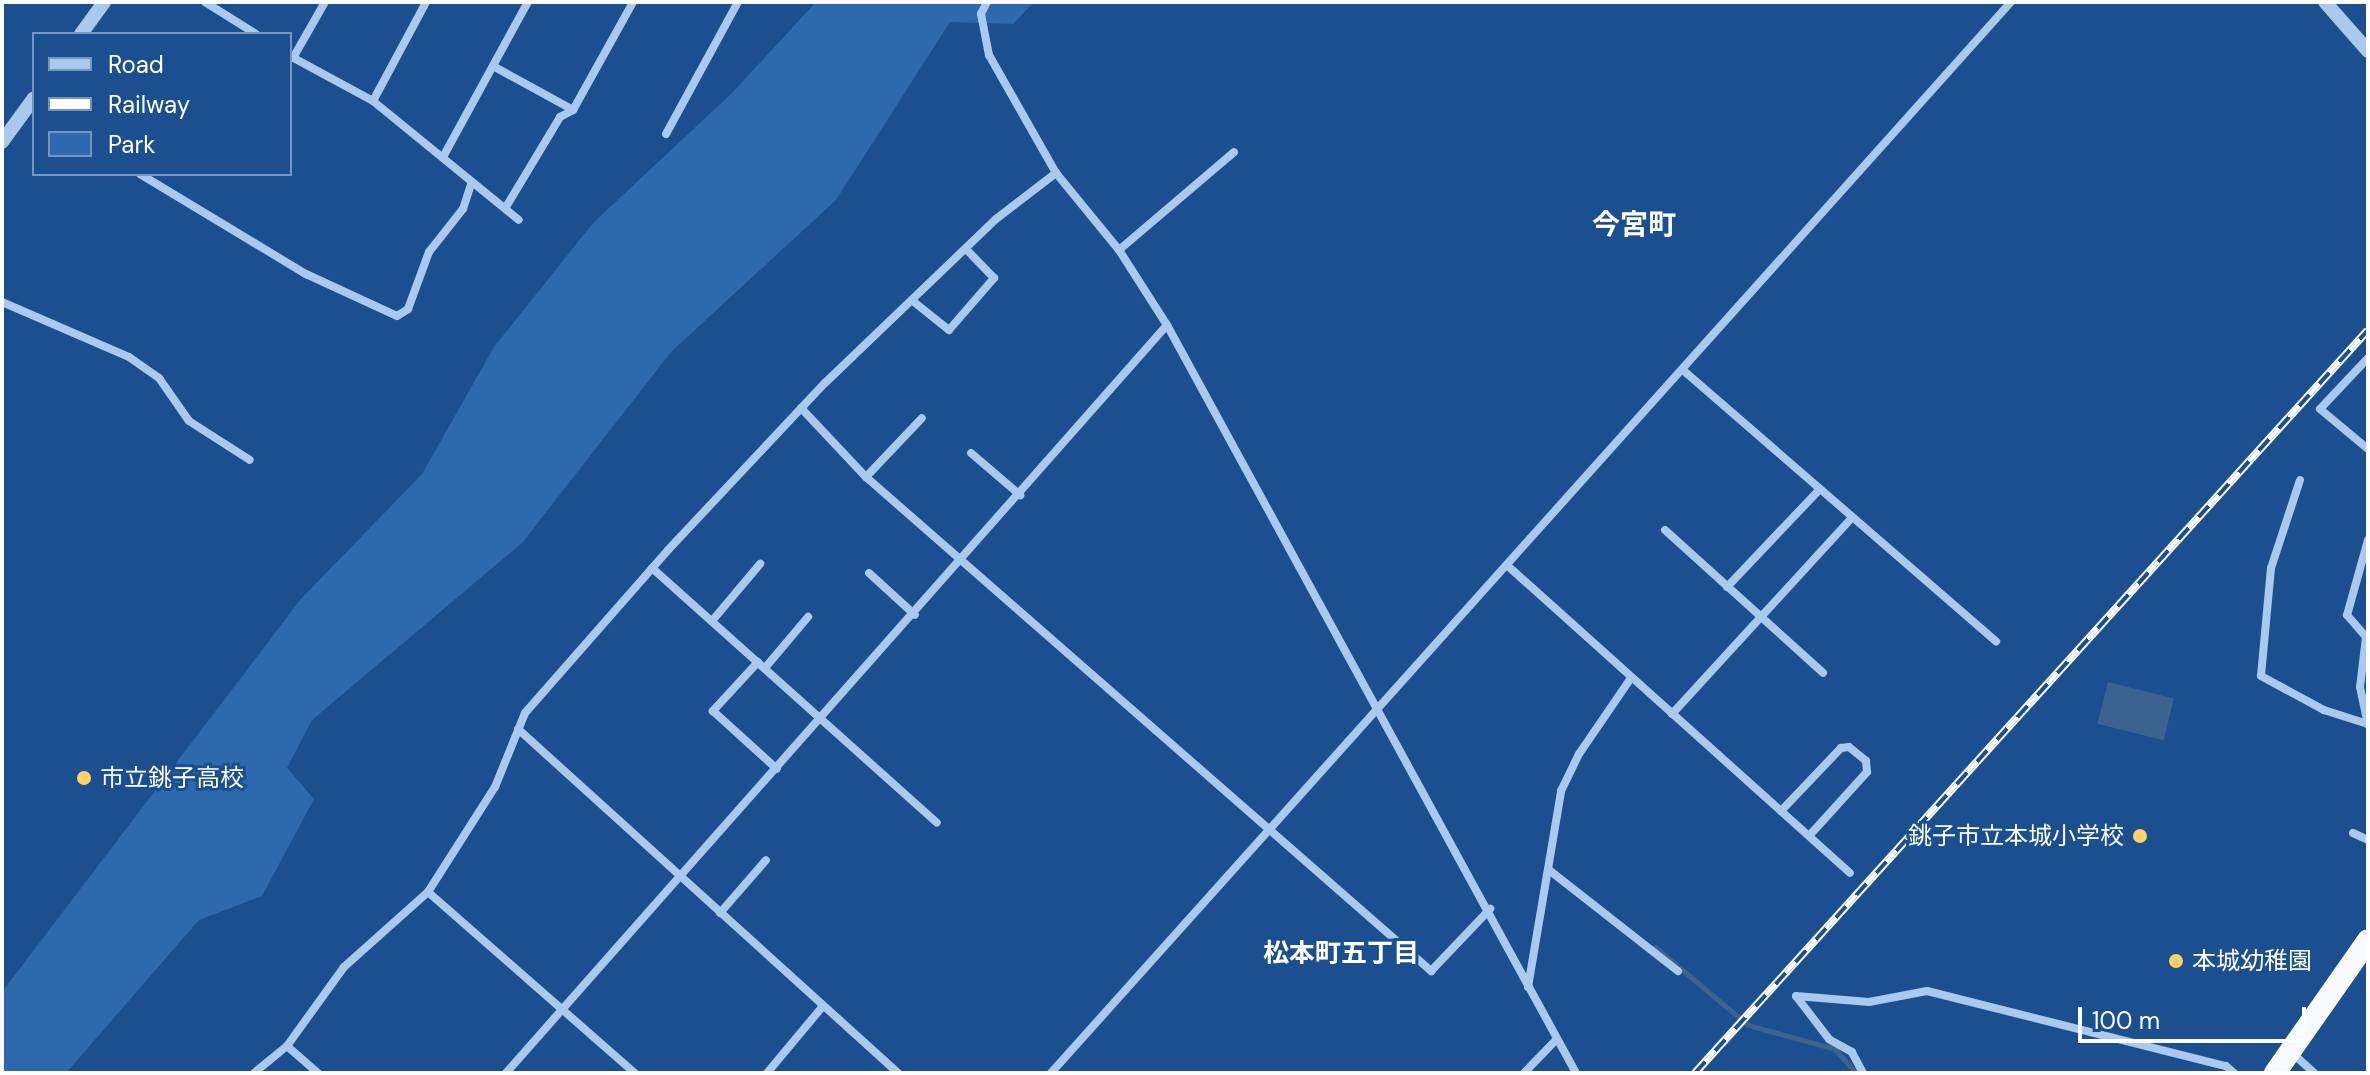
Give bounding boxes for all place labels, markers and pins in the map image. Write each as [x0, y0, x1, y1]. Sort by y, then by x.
place label: 市立銚子高校 [100, 764, 244, 792]
marker: 市立銚子高校 [75, 769, 93, 787]
place label: 銚子市立本城小学校 [1908, 822, 2124, 850]
marker: 銚子市立本城小学校 [2131, 827, 2149, 845]
place label: 本城幼稚園 [2192, 947, 2312, 975]
marker: 本城幼稚園 [2167, 952, 2185, 970]

